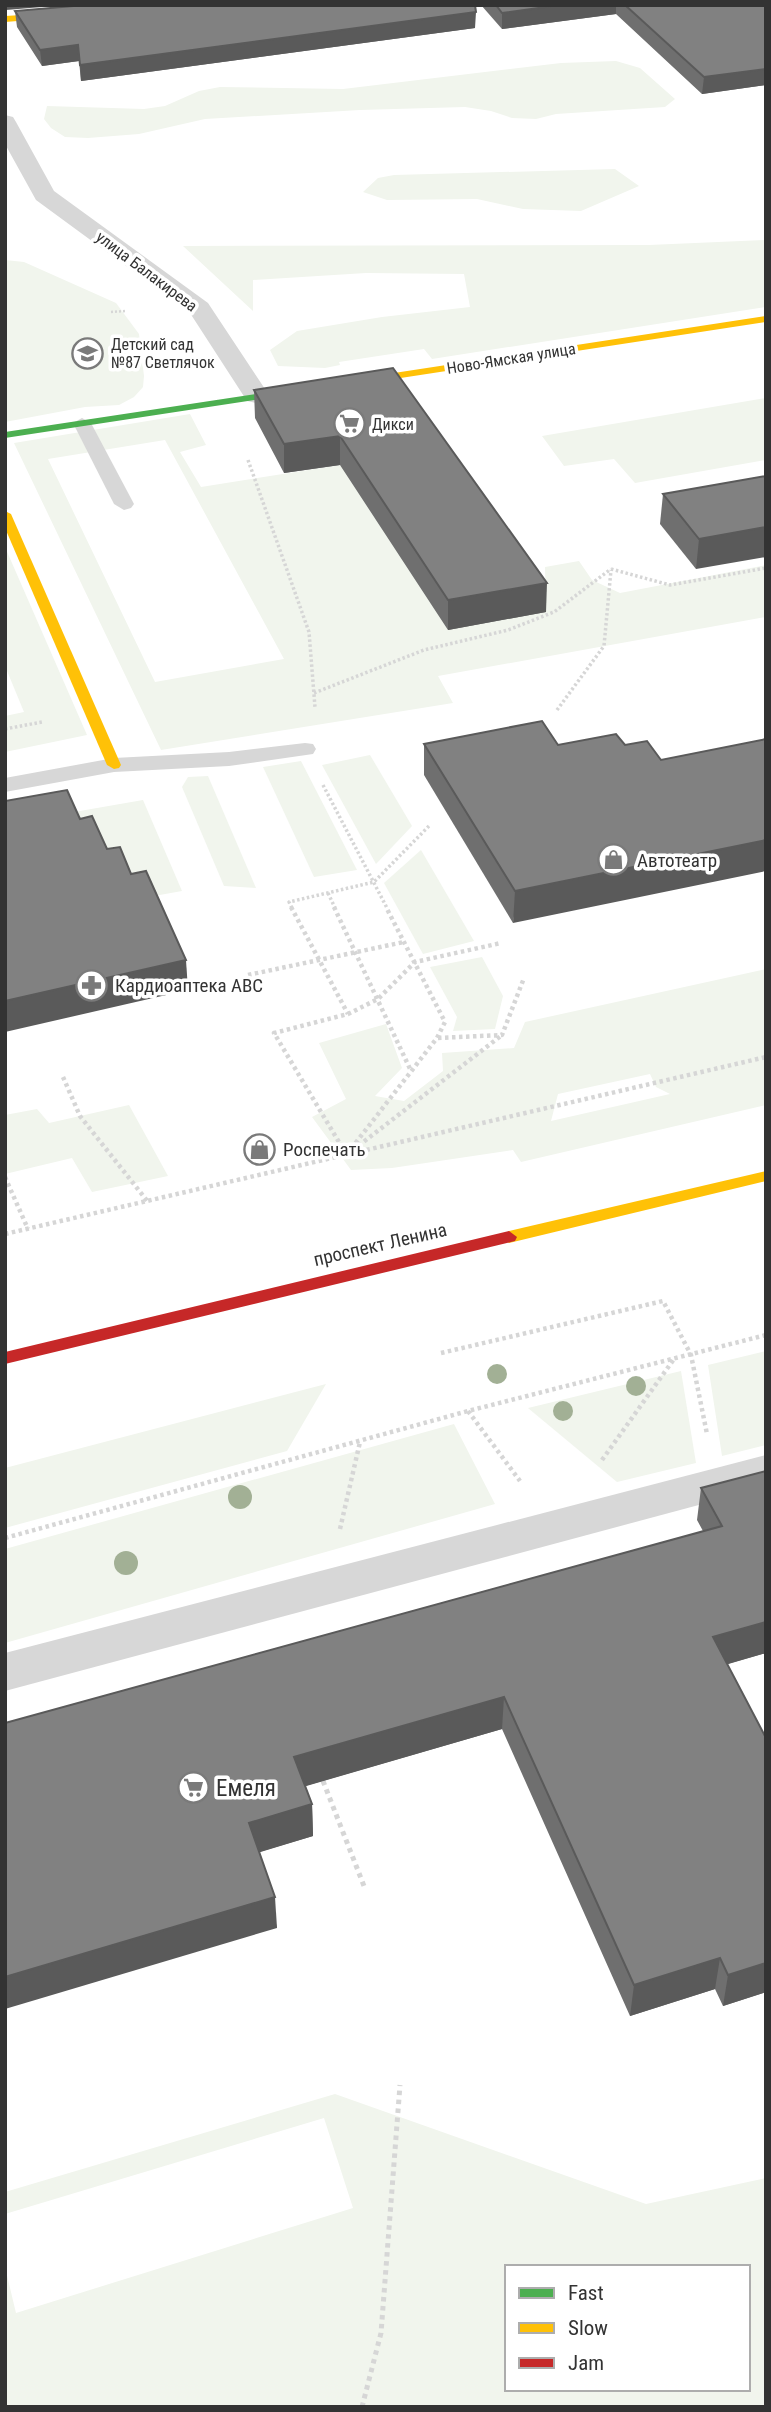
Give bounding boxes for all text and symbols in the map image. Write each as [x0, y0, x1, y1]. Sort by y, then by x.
street label: улица Балакирева [92, 227, 201, 316]
place label: Детский сад №87 Светлячок [111, 335, 215, 372]
school or university icon: Детский сад №87 Светлячок [71, 336, 105, 370]
street label: Ново-Ямская улица [445, 339, 577, 378]
supermarket icon: Дикси [332, 407, 366, 441]
place label: Дикси [372, 415, 414, 434]
shop icon: Автотеатр [597, 843, 631, 877]
place label: Автотеатр [637, 849, 717, 872]
pharmacy icon: Кардиоаптека ABC [75, 968, 109, 1002]
place label: Кардиоаптека ABC [115, 974, 263, 997]
shop icon: Роспечать [243, 1132, 277, 1166]
place label: Роспечать [283, 1138, 366, 1161]
street label: проспект Ленина [311, 1218, 449, 1271]
supermarket icon: Емеля [176, 1771, 210, 1805]
place label: Емеля [216, 1775, 276, 1802]
legend [505, 2265, 750, 2391]
text: Fast [568, 2281, 604, 2305]
text: Slow [568, 2316, 608, 2340]
text: Jam [568, 2351, 604, 2375]

